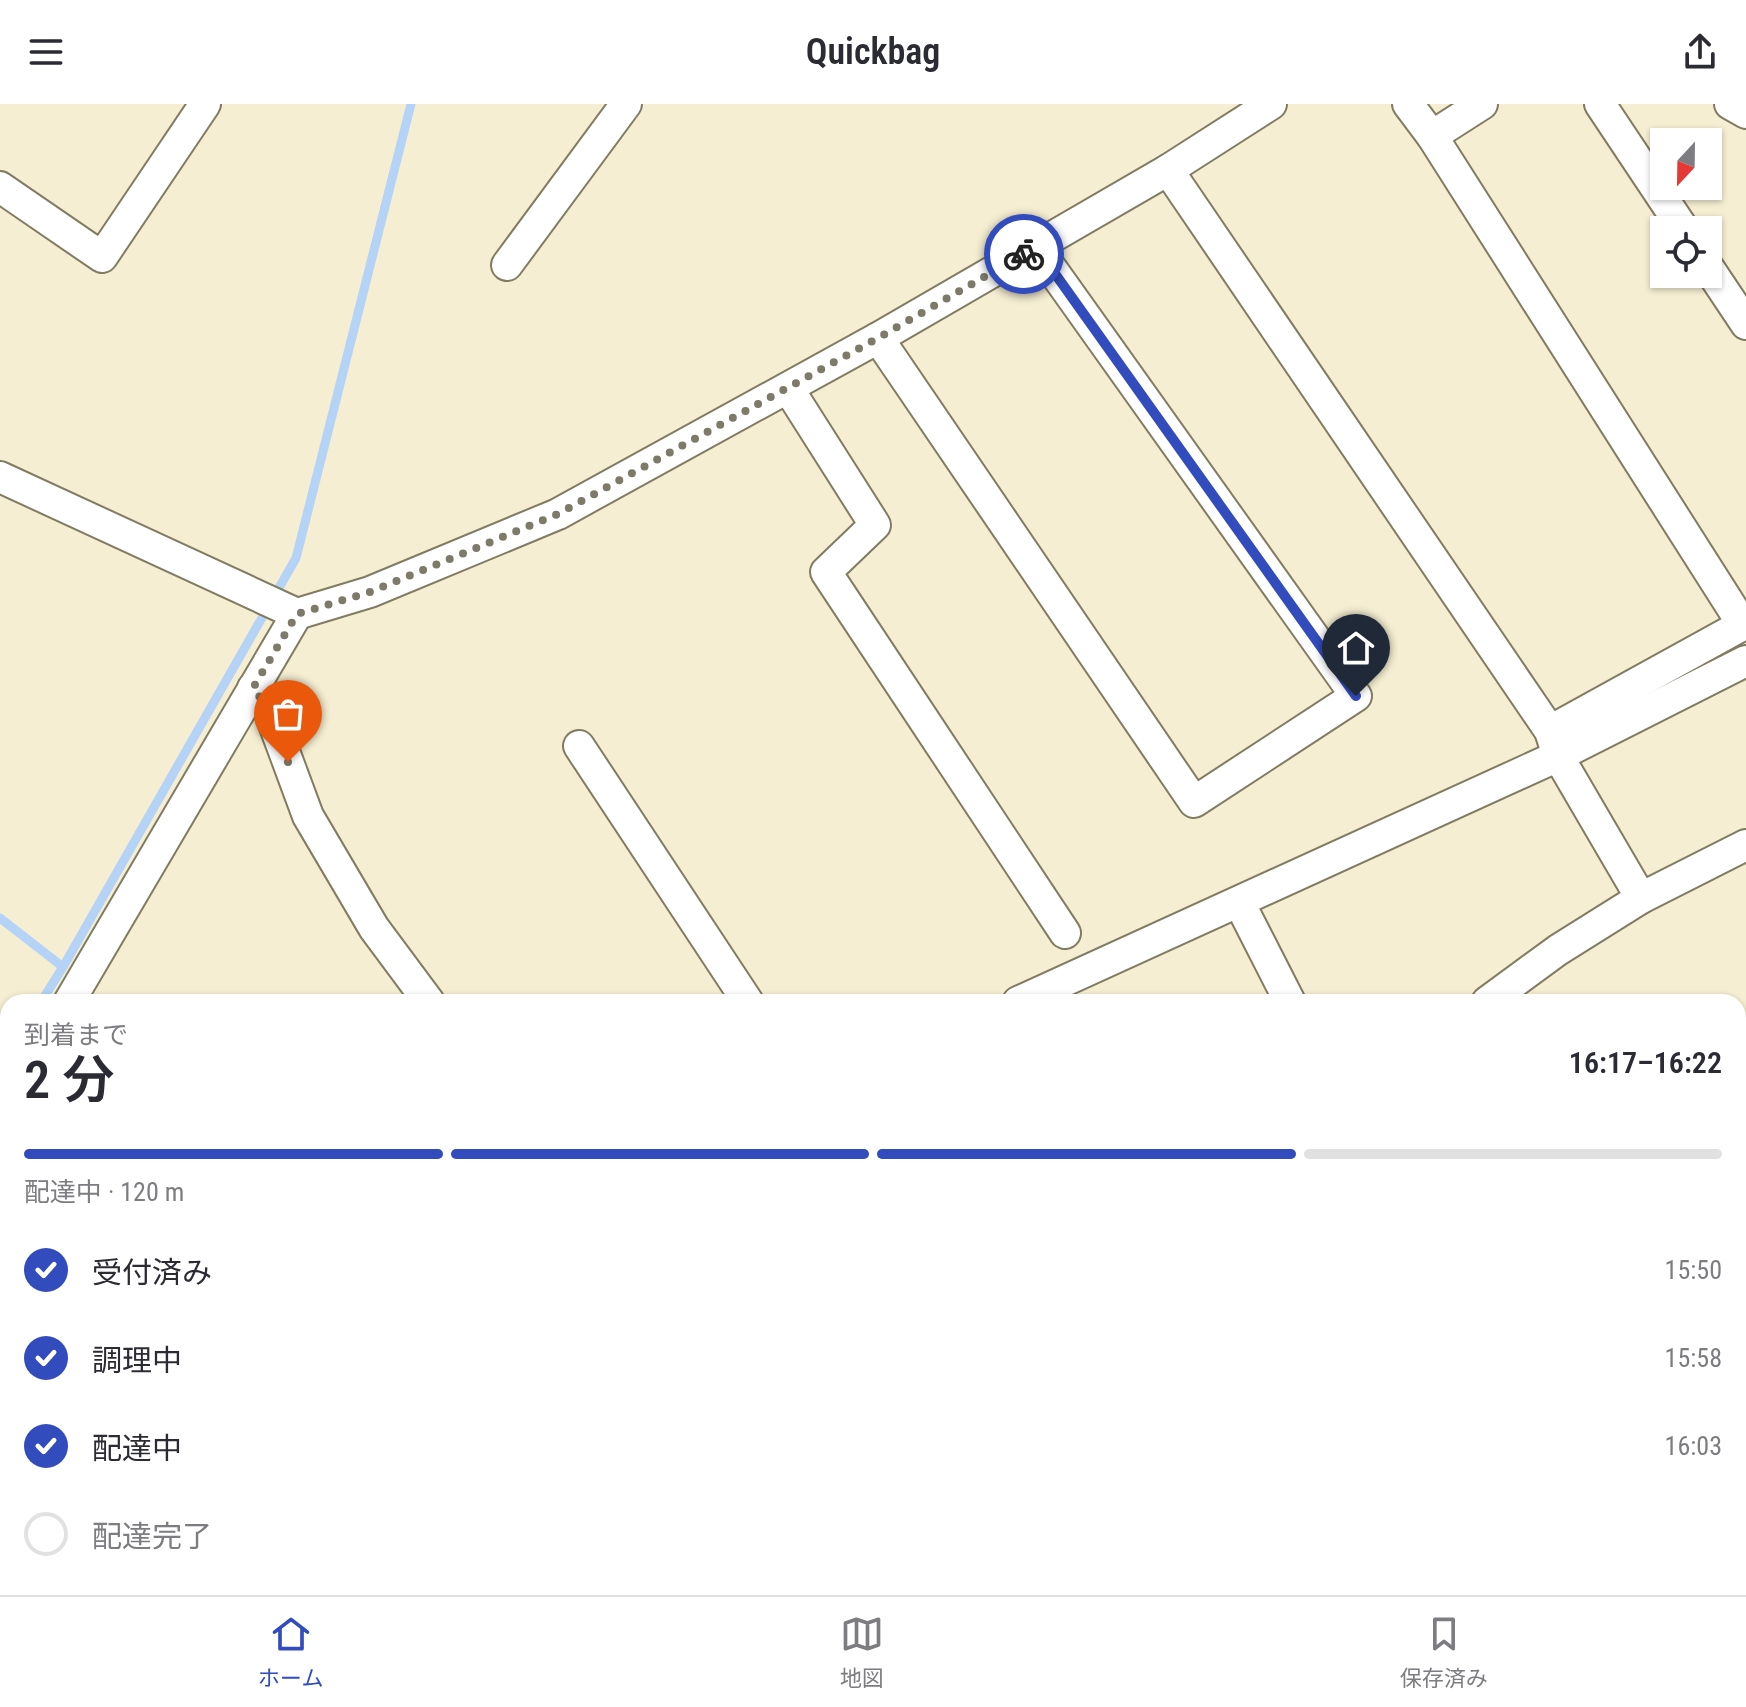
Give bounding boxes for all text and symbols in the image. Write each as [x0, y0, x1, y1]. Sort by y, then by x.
icon: menu [24, 30, 68, 74]
icon: share [1678, 30, 1722, 74]
text: Quickbag [806, 31, 940, 73]
north arrow [1650, 128, 1722, 200]
map controls [1650, 128, 1722, 288]
courier [984, 214, 1064, 294]
button: locate [1650, 216, 1722, 288]
icon: bike [1002, 232, 1046, 276]
pin [1322, 614, 1390, 696]
icon: home [1334, 626, 1378, 670]
pin [254, 680, 322, 762]
icon: bag [266, 692, 310, 736]
text: 到着まで [24, 1020, 128, 1050]
text: 16:17–16:22 [1569, 1045, 1722, 1080]
text: 2 分 [24, 1050, 114, 1111]
text: 配達中 · 120 m [24, 1177, 184, 1207]
icon: check [24, 1248, 68, 1292]
text: 受付済み [92, 1255, 212, 1290]
text: 15:50 [1665, 1255, 1722, 1285]
icon: check [24, 1336, 68, 1380]
text: 調理中 [92, 1343, 182, 1378]
text: 15:58 [1665, 1343, 1722, 1373]
icon: check [24, 1424, 68, 1468]
text: 配達中 [92, 1431, 182, 1466]
text: 16:03 [1665, 1431, 1722, 1461]
text: 配達完了 [92, 1519, 212, 1554]
tab: ホーム [258, 1612, 323, 1692]
tab: 地図 [840, 1612, 884, 1692]
tab: 保存済み [1400, 1612, 1488, 1692]

